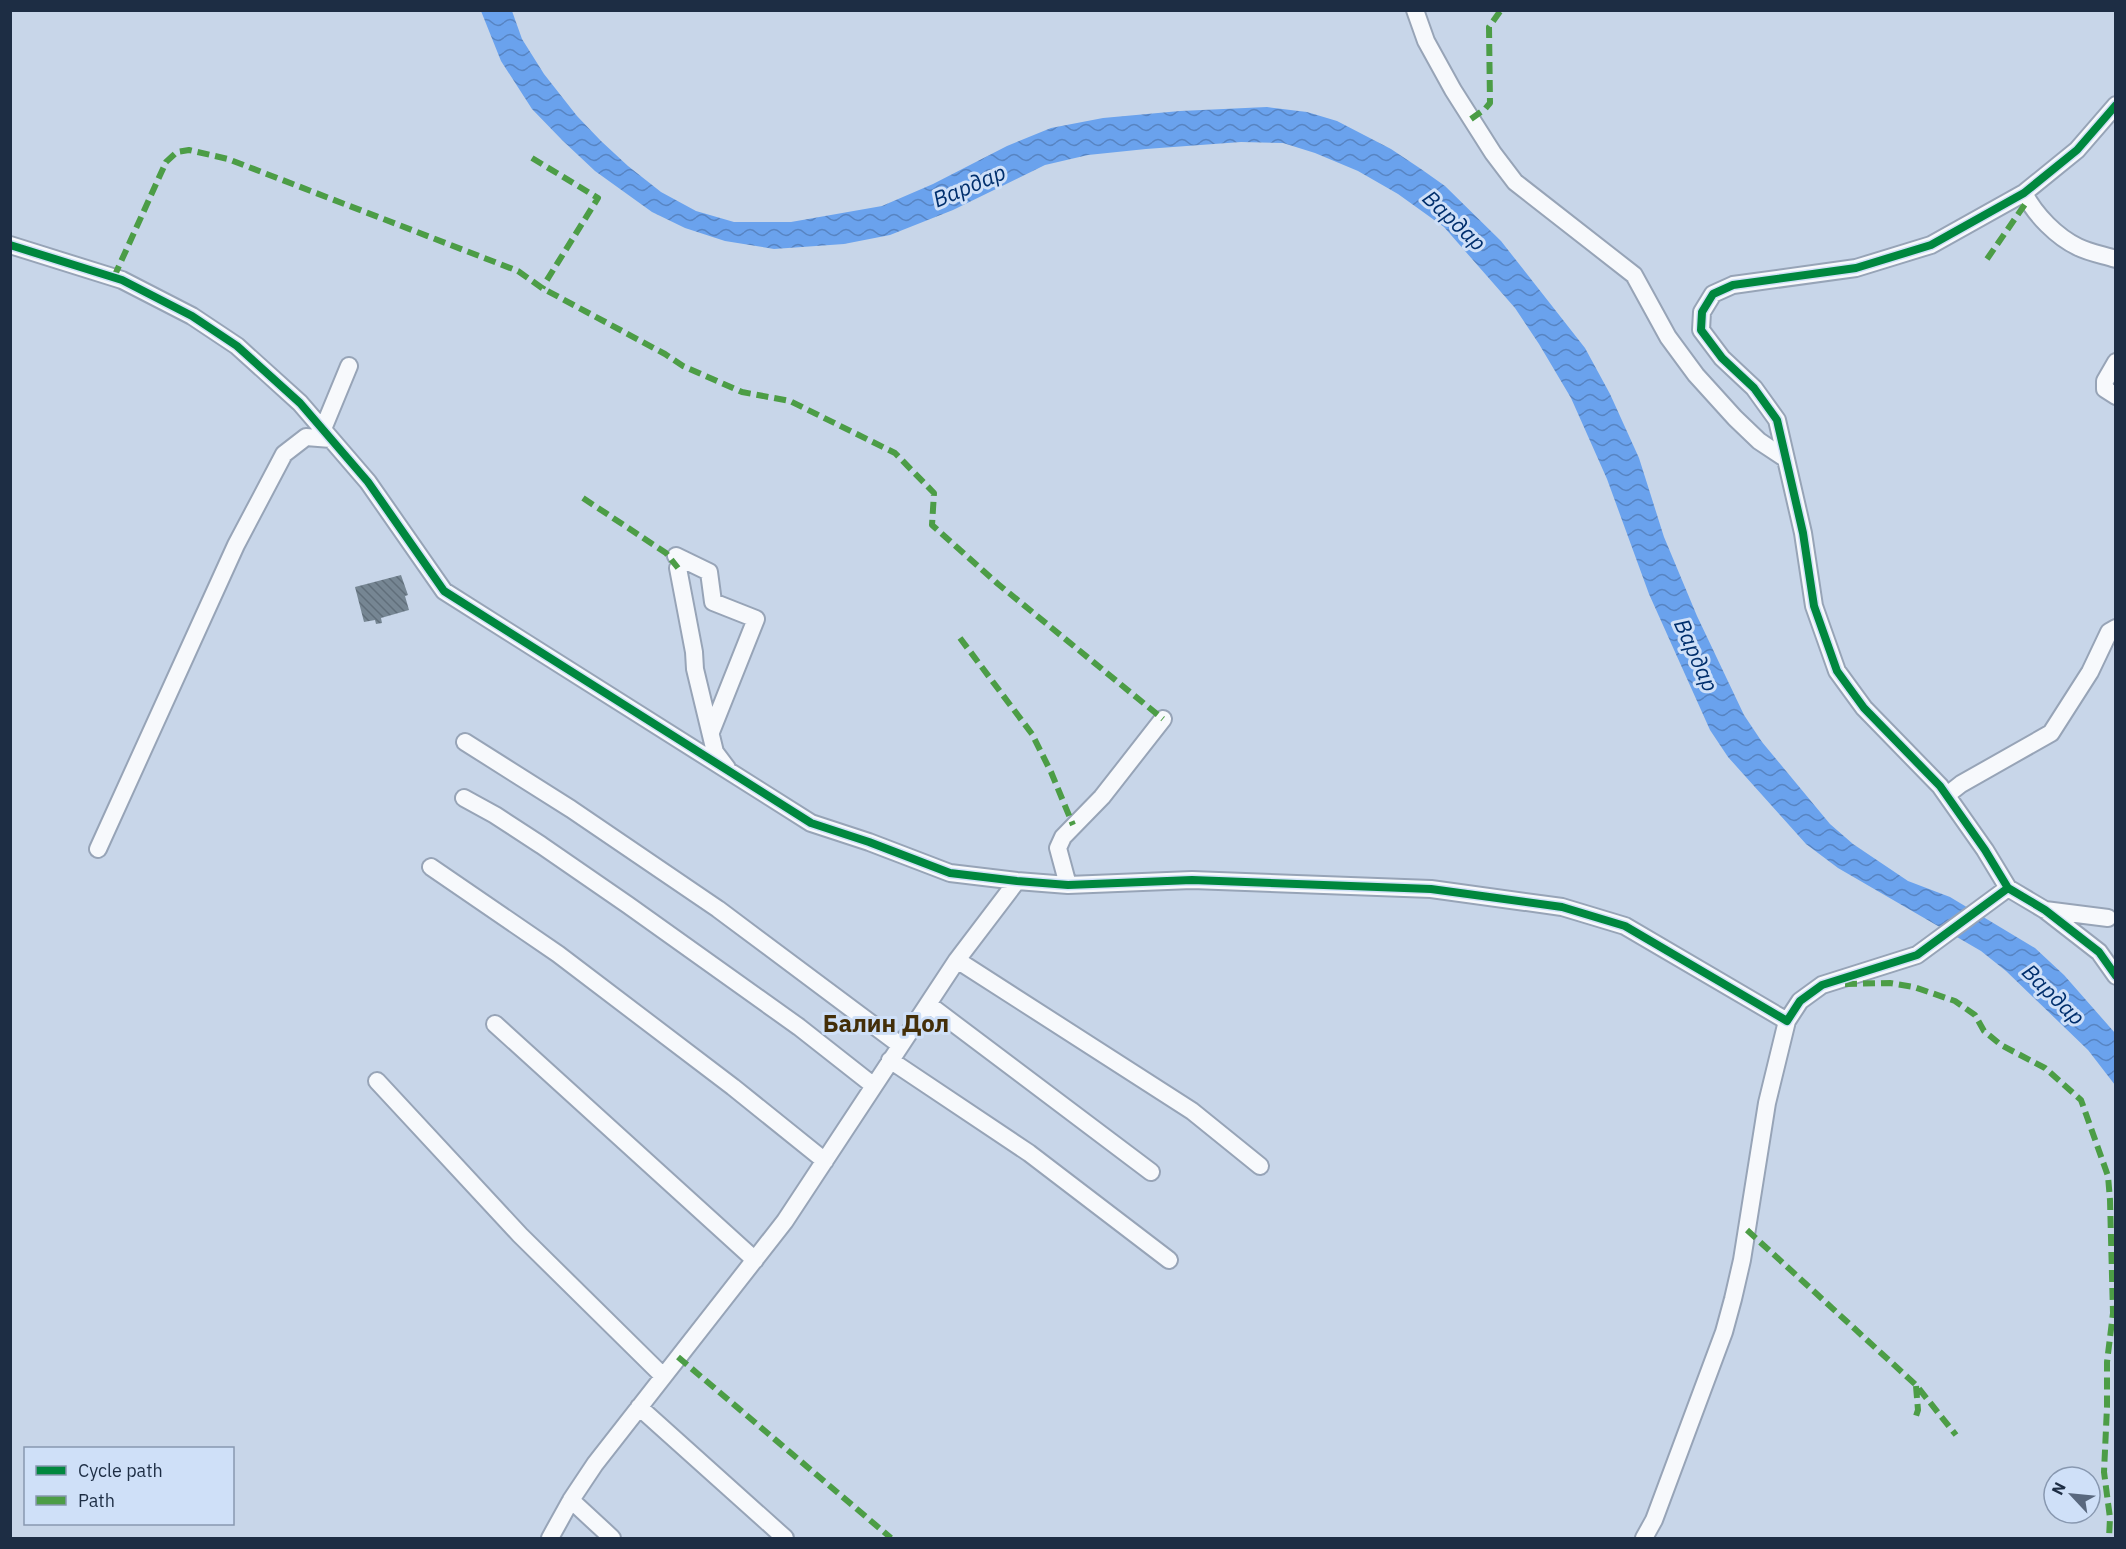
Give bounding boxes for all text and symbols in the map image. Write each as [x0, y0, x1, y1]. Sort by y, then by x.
water label: Вардар [928, 157, 1010, 213]
water label: Вардар [1417, 183, 1493, 257]
water label: Вардар [1668, 614, 1726, 696]
water label: Вардар [2016, 957, 2092, 1031]
district label: Балин Дол [823, 1007, 949, 1039]
legend [24, 1447, 234, 1525]
text: Cycle path [78, 1459, 163, 1482]
north arrow [2042, 1465, 2102, 1525]
text: N [2047, 1479, 2070, 1498]
text: Path [78, 1489, 115, 1512]

